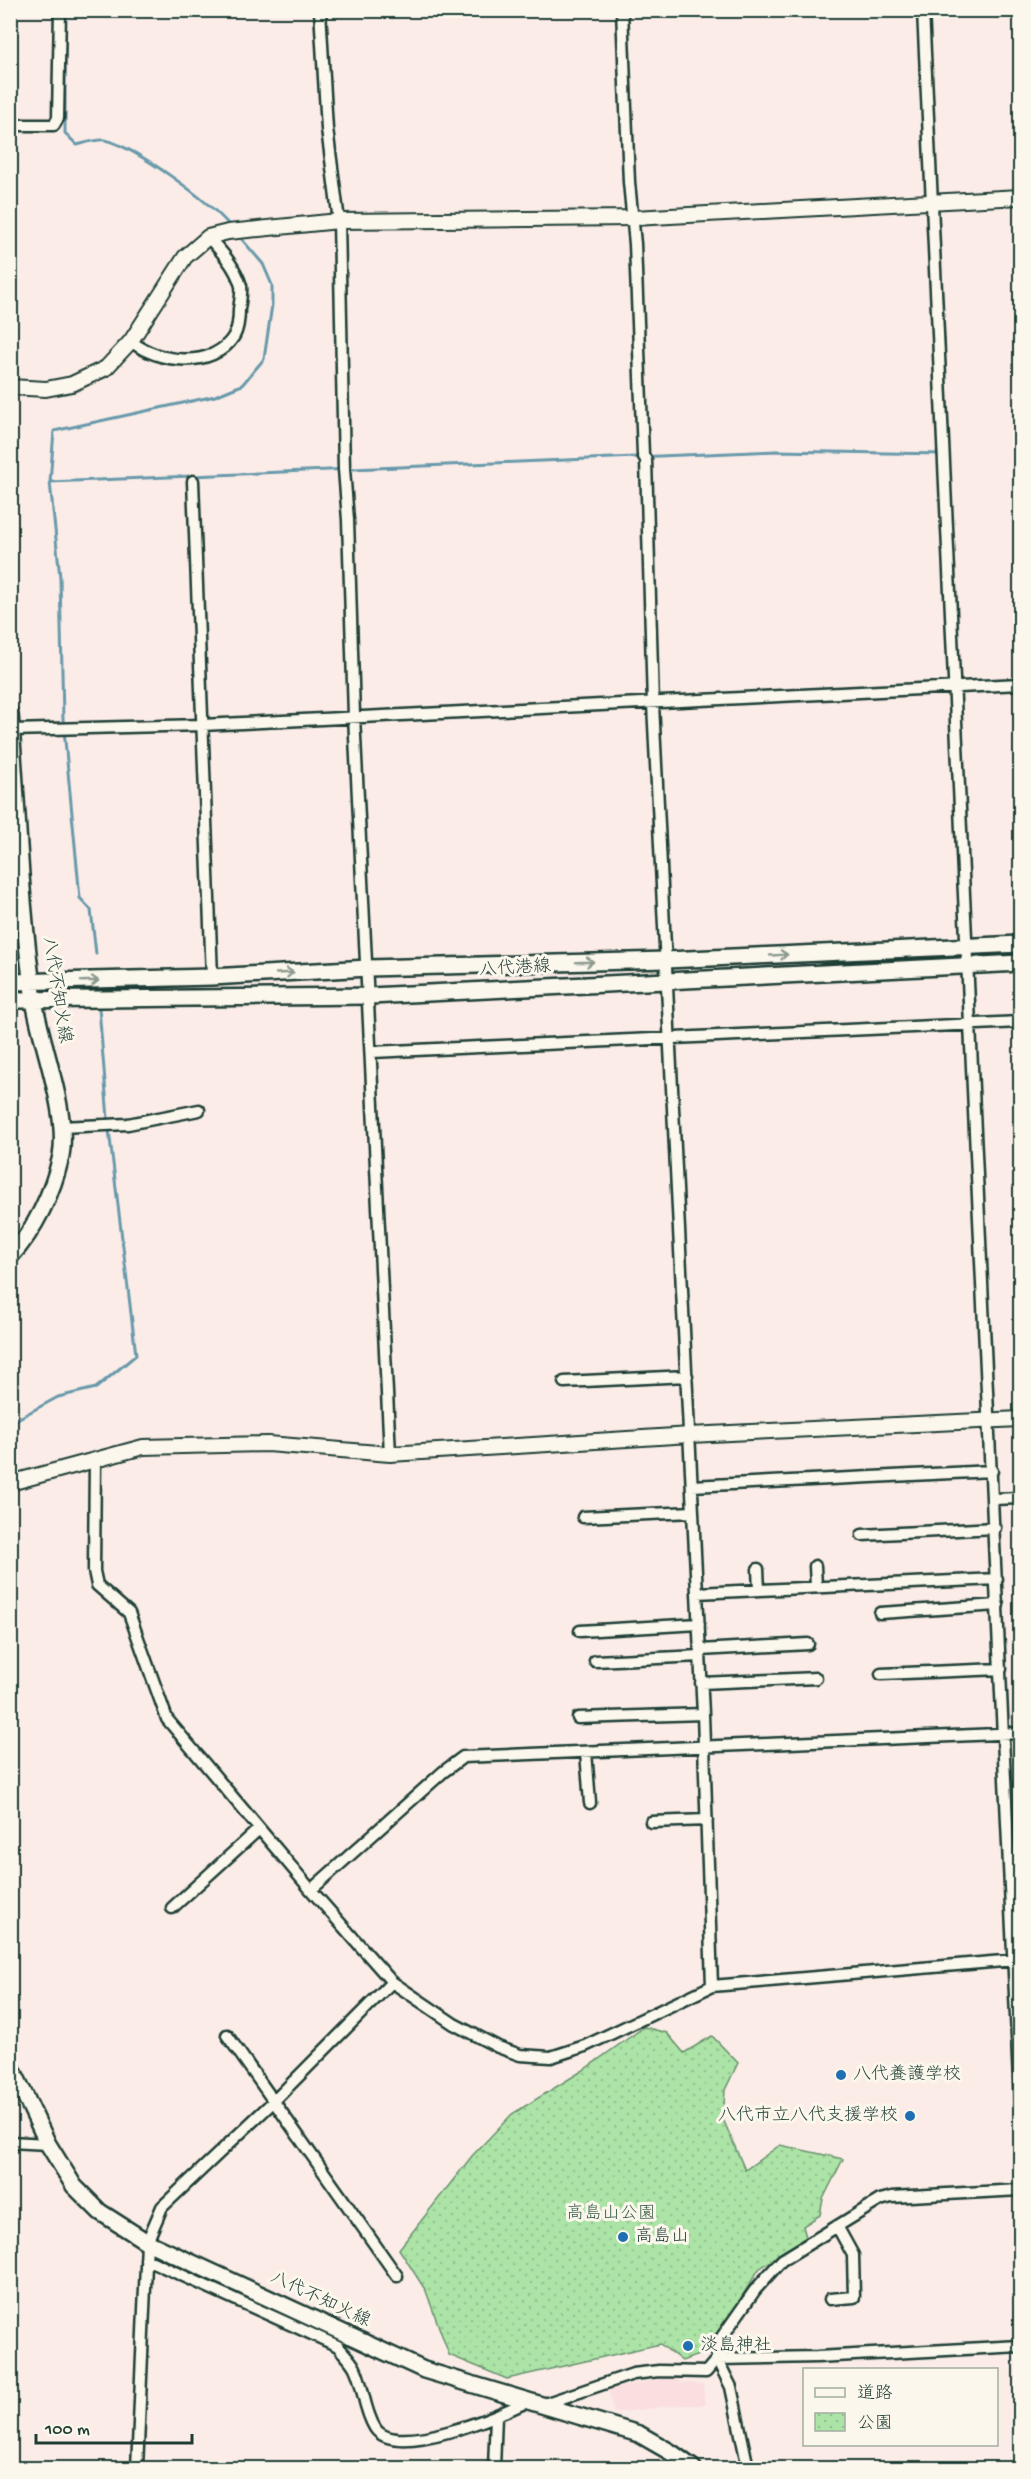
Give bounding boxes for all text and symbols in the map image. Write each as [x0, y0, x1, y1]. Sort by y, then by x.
street label: 八代不知火線 [37, 935, 76, 1045]
one-way arrow [769, 949, 789, 960]
street label: 八代港線 [478, 956, 552, 981]
one-way arrow [574, 956, 594, 968]
one-way arrow [274, 967, 294, 978]
one-way arrow [79, 975, 99, 987]
place label: 八代養護学校 [853, 2064, 961, 2086]
marker: 八代養護学校 [834, 2068, 848, 2082]
place label: 八代市立八代支援学校 [718, 2105, 898, 2127]
marker: 八代市立八代支援学校 [903, 2109, 917, 2123]
park label: 高島山公園 [566, 2203, 656, 2225]
place label: 高島山 [635, 2226, 689, 2248]
marker: 高島山 [616, 2230, 630, 2244]
street label: 八代不知火線 [267, 2267, 374, 2332]
place label: 淡島神社 [700, 2335, 772, 2357]
marker: 淡島神社 [681, 2339, 695, 2353]
legend [803, 2368, 998, 2446]
text: 道路 [857, 2383, 893, 2405]
scale bar [36, 2407, 192, 2445]
text: 公園 [857, 2414, 893, 2435]
text: 100 m [44, 2420, 90, 2441]

